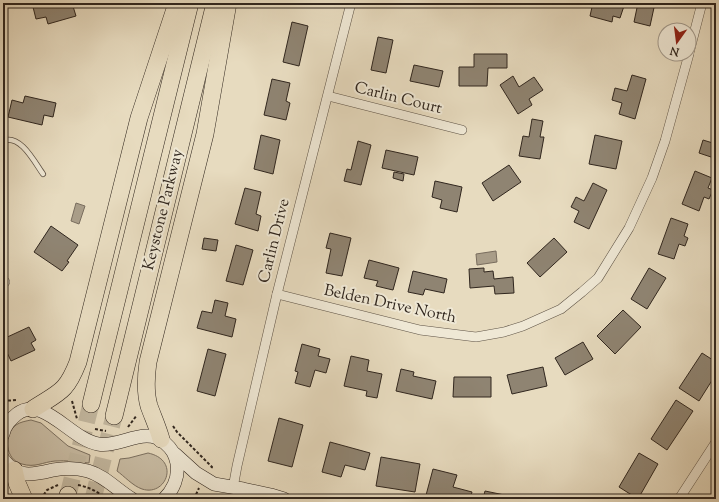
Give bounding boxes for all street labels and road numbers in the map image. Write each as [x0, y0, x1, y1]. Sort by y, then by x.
street label: Carlin Court [352, 77, 445, 121]
street label: Keystone Parkway [138, 147, 190, 273]
street label: Carlin Drive [253, 196, 297, 286]
street label: Belden Drive North [322, 280, 459, 330]

